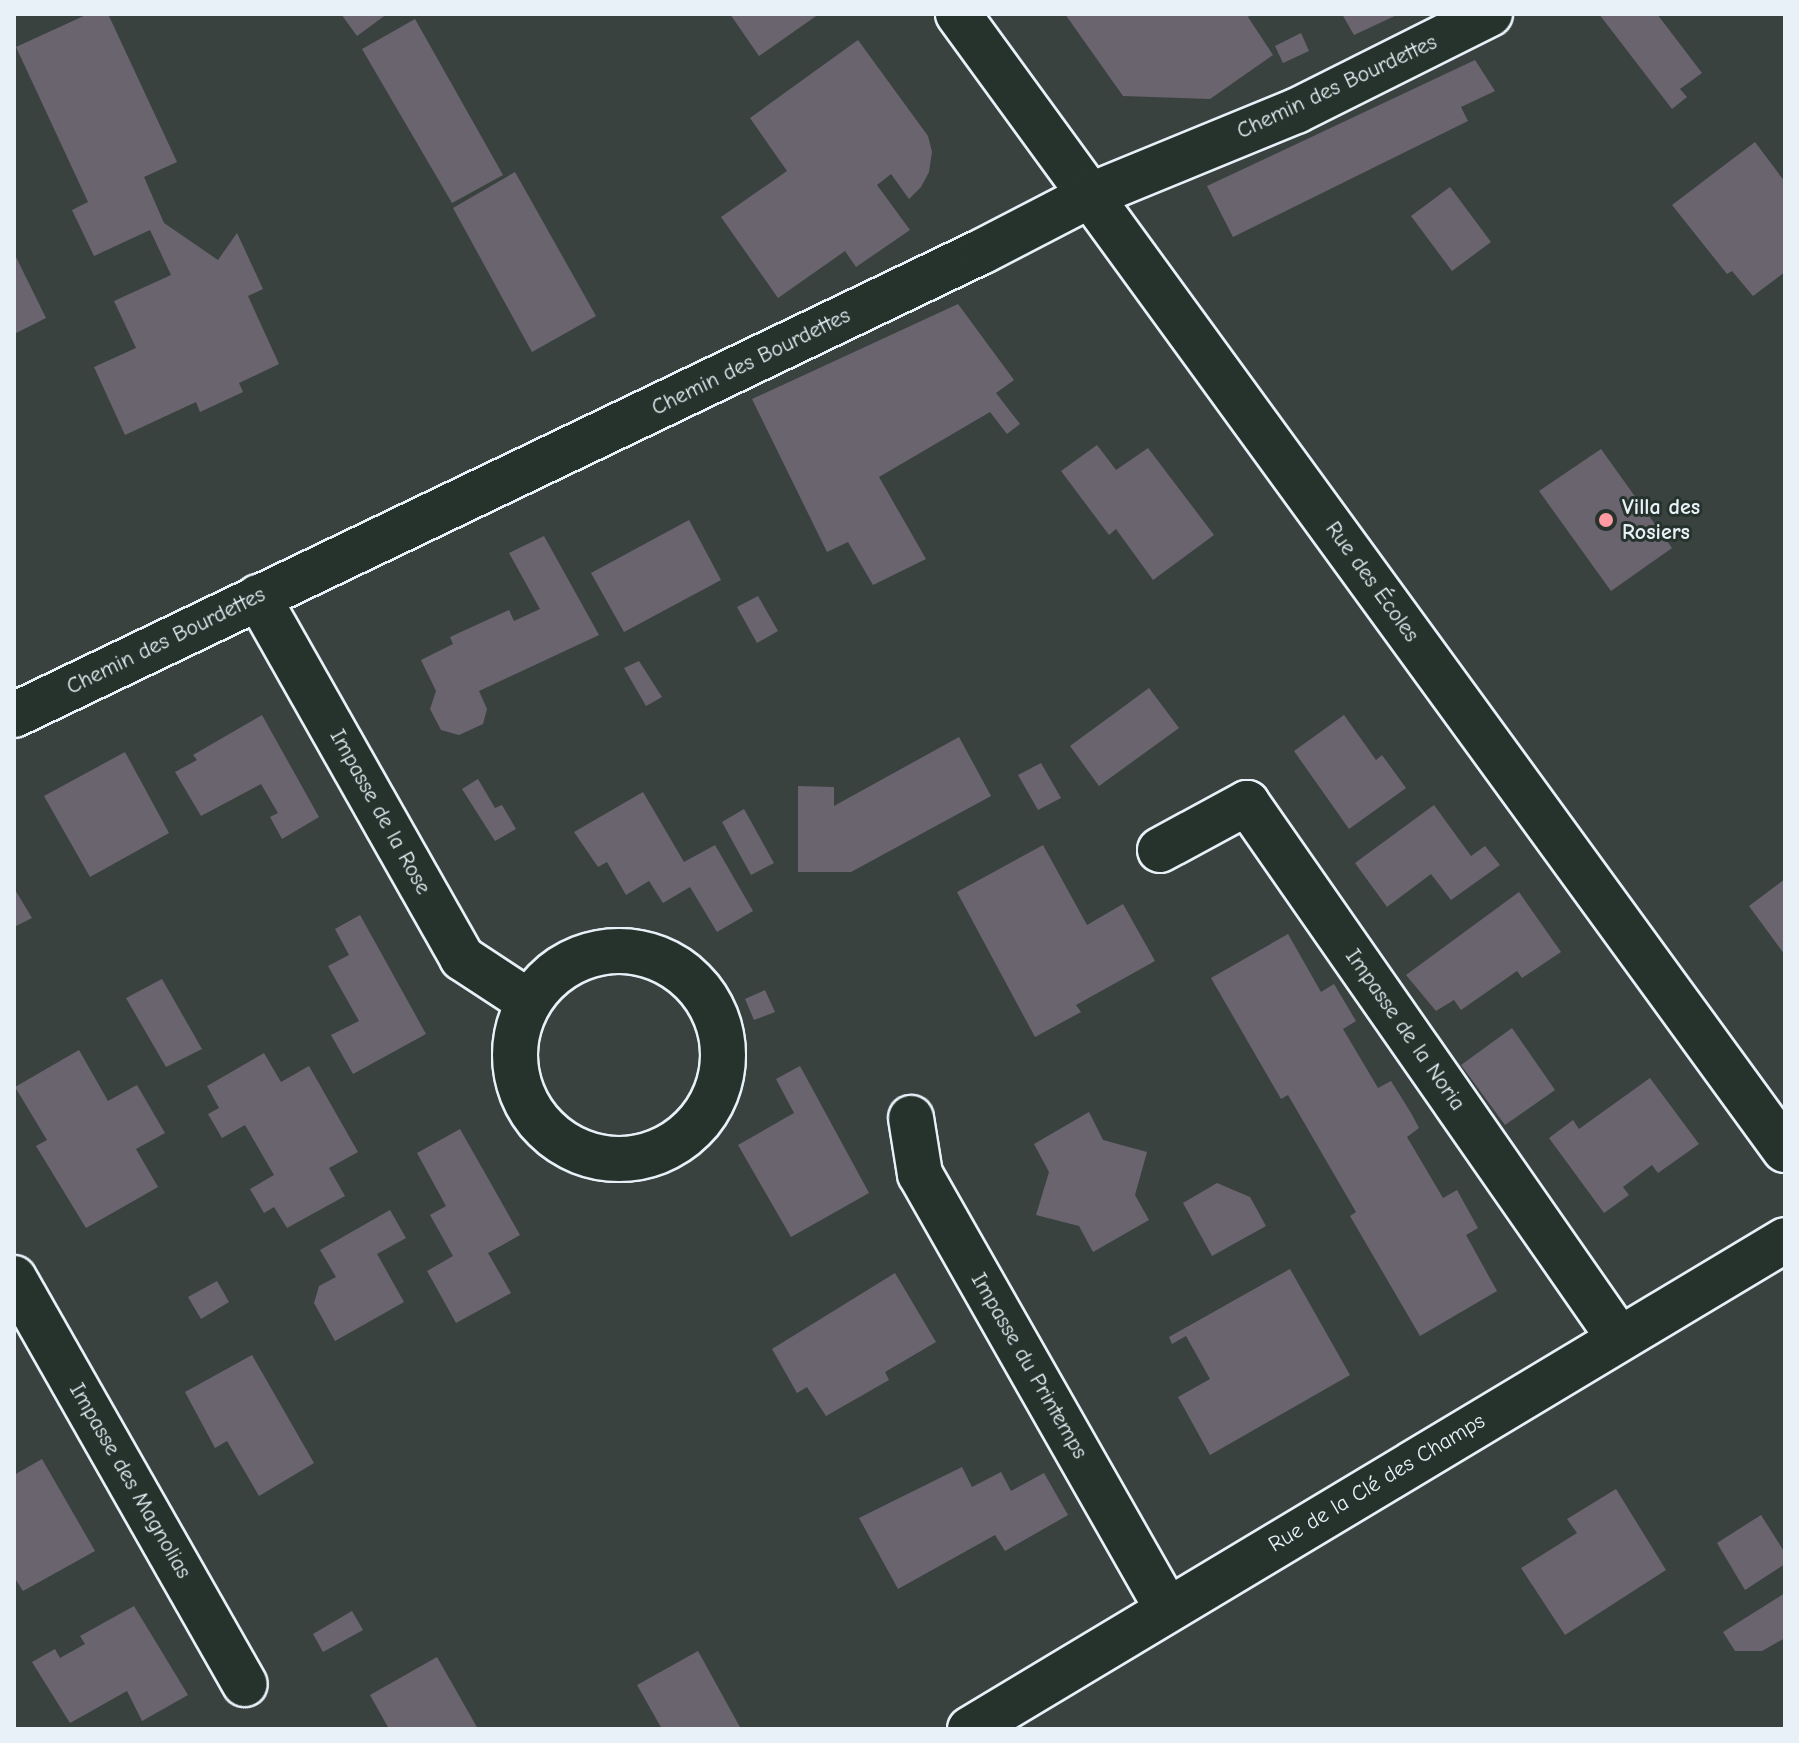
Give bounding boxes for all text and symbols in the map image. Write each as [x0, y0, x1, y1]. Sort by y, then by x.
street label: Chemin des Bourdettes [1233, 29, 1441, 145]
street label: Chemin des Bourdettes [647, 302, 855, 422]
place label: Villa des Rosiers [1622, 494, 1700, 546]
marker: Villa des Rosiers [1597, 511, 1615, 529]
street label: Rue des Écoles [1319, 517, 1425, 647]
street label: Chemin des Bourdettes [62, 581, 270, 701]
street label: Impasse de la Rose [324, 725, 436, 899]
street label: Impasse de la Noria [1339, 944, 1471, 1116]
street label: Impasse du Printemps [965, 1268, 1093, 1464]
street label: Impasse des Magnolias [63, 1379, 197, 1583]
street label: Rue de la Clé des Champs [1264, 1408, 1490, 1558]

